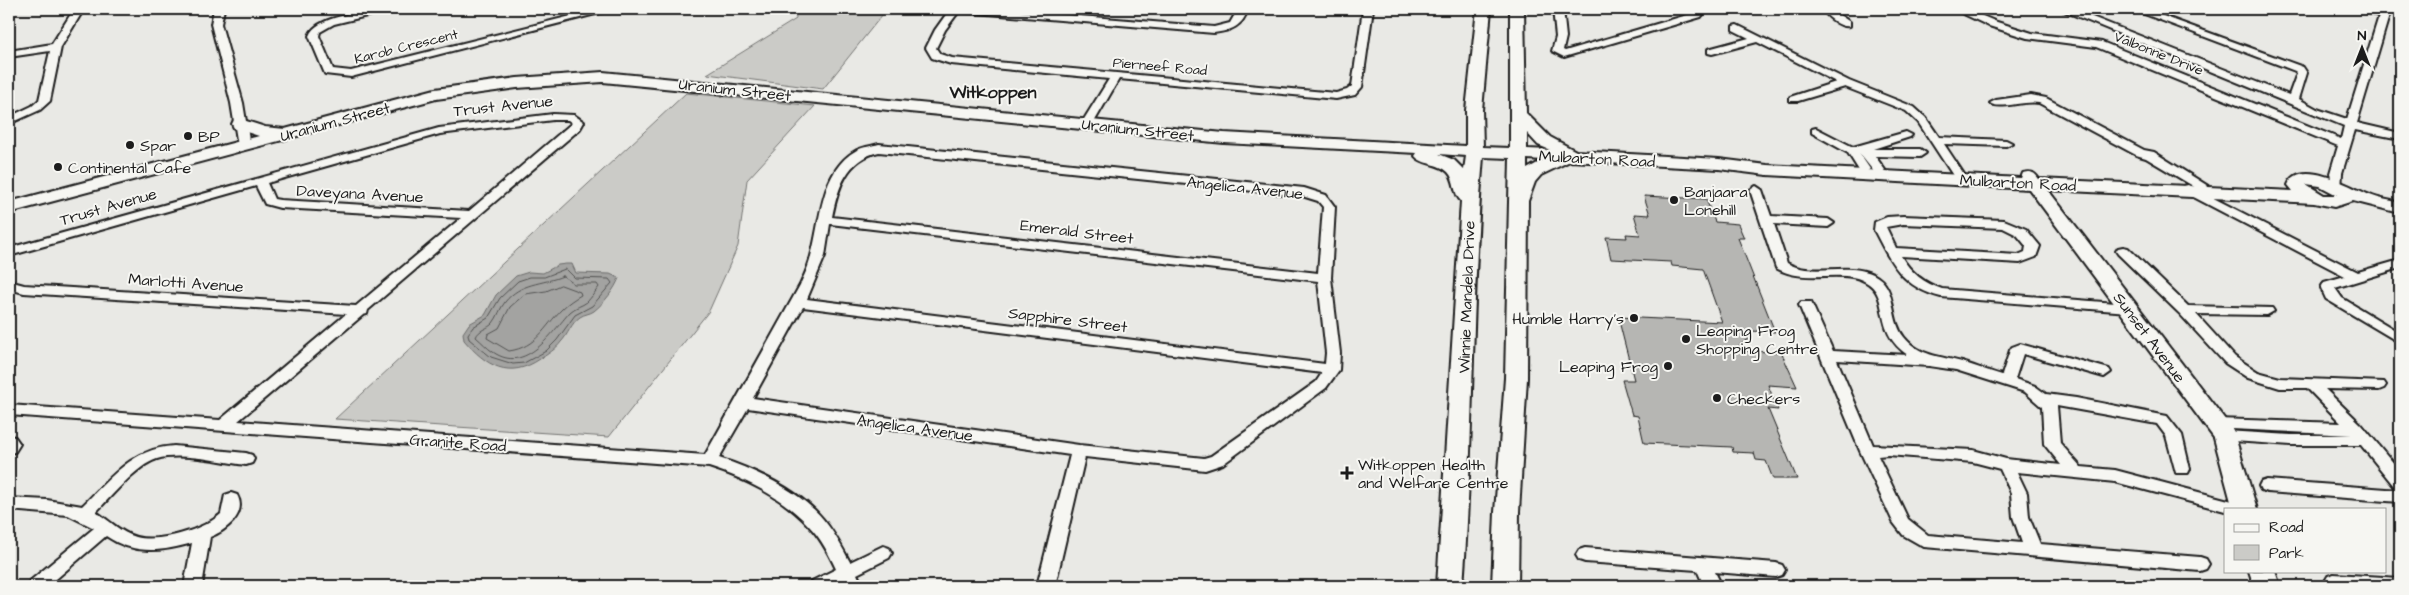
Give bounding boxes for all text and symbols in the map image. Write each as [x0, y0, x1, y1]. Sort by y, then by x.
north arrow [2336, 22, 2386, 72]
street label: Karob Crescent [352, 24, 460, 69]
text: N [2358, 26, 2367, 46]
street label: Valbonne Drive [2111, 27, 2207, 81]
street label: Pierneef Road [1112, 53, 1208, 81]
street label: Uranium Street [678, 73, 793, 107]
district label: Witkoppen [949, 80, 1036, 105]
street label: Trust Avenue [452, 90, 554, 122]
street label: Uranium Street [278, 97, 393, 147]
street label: Uranium Street [1081, 113, 1196, 147]
place label: BP [198, 126, 220, 148]
marker: BP [182, 130, 194, 142]
place label: Spar [140, 135, 176, 157]
marker: Spar [124, 139, 136, 151]
street label: Mulbarton Road [1538, 145, 1656, 173]
place label: Continental Cafe [68, 157, 191, 179]
marker: Continental Cafe [52, 161, 64, 173]
street label: Mulbarton Road [1959, 169, 2077, 197]
street label: Angelica Avenue [1186, 171, 1304, 206]
street label: Daveyana Avenue [296, 180, 424, 209]
place label: Banjaara Lonehill [1684, 181, 1748, 221]
street label: Trust Avenue [57, 183, 160, 231]
marker: Banjaara Lonehill [1668, 194, 1680, 206]
street label: Emerald Street [1019, 214, 1135, 250]
street label: Winnie Mandela Drive [1453, 220, 1481, 374]
street label: Marlotti Avenue [128, 268, 245, 298]
street label: Sunset Avenue [2108, 288, 2191, 388]
street label: Sapphire Street [1007, 302, 1129, 338]
place label: Humble Harry's [1512, 308, 1624, 331]
marker: Humble Harry's [1628, 312, 1640, 324]
place label: Leaping Frog Shopping Centre [1696, 320, 1818, 361]
marker: Leaping Frog Shopping Centre [1680, 333, 1692, 345]
place label: Leaping Frog [1559, 356, 1658, 379]
marker: Leaping Frog [1662, 360, 1674, 372]
place label: Checkers [1727, 388, 1800, 410]
marker: Checkers [1711, 392, 1723, 404]
street label: Angelica Avenue [855, 409, 975, 448]
street label: Granite Road [409, 429, 507, 457]
place label: Witkoppen Health and Welfare Centre [1358, 454, 1509, 494]
marker: Witkoppen Health and Welfare Centre [1340, 466, 1354, 480]
legend [2224, 508, 2386, 572]
text: Road [2269, 517, 2304, 538]
text: Park [2269, 543, 2304, 564]

